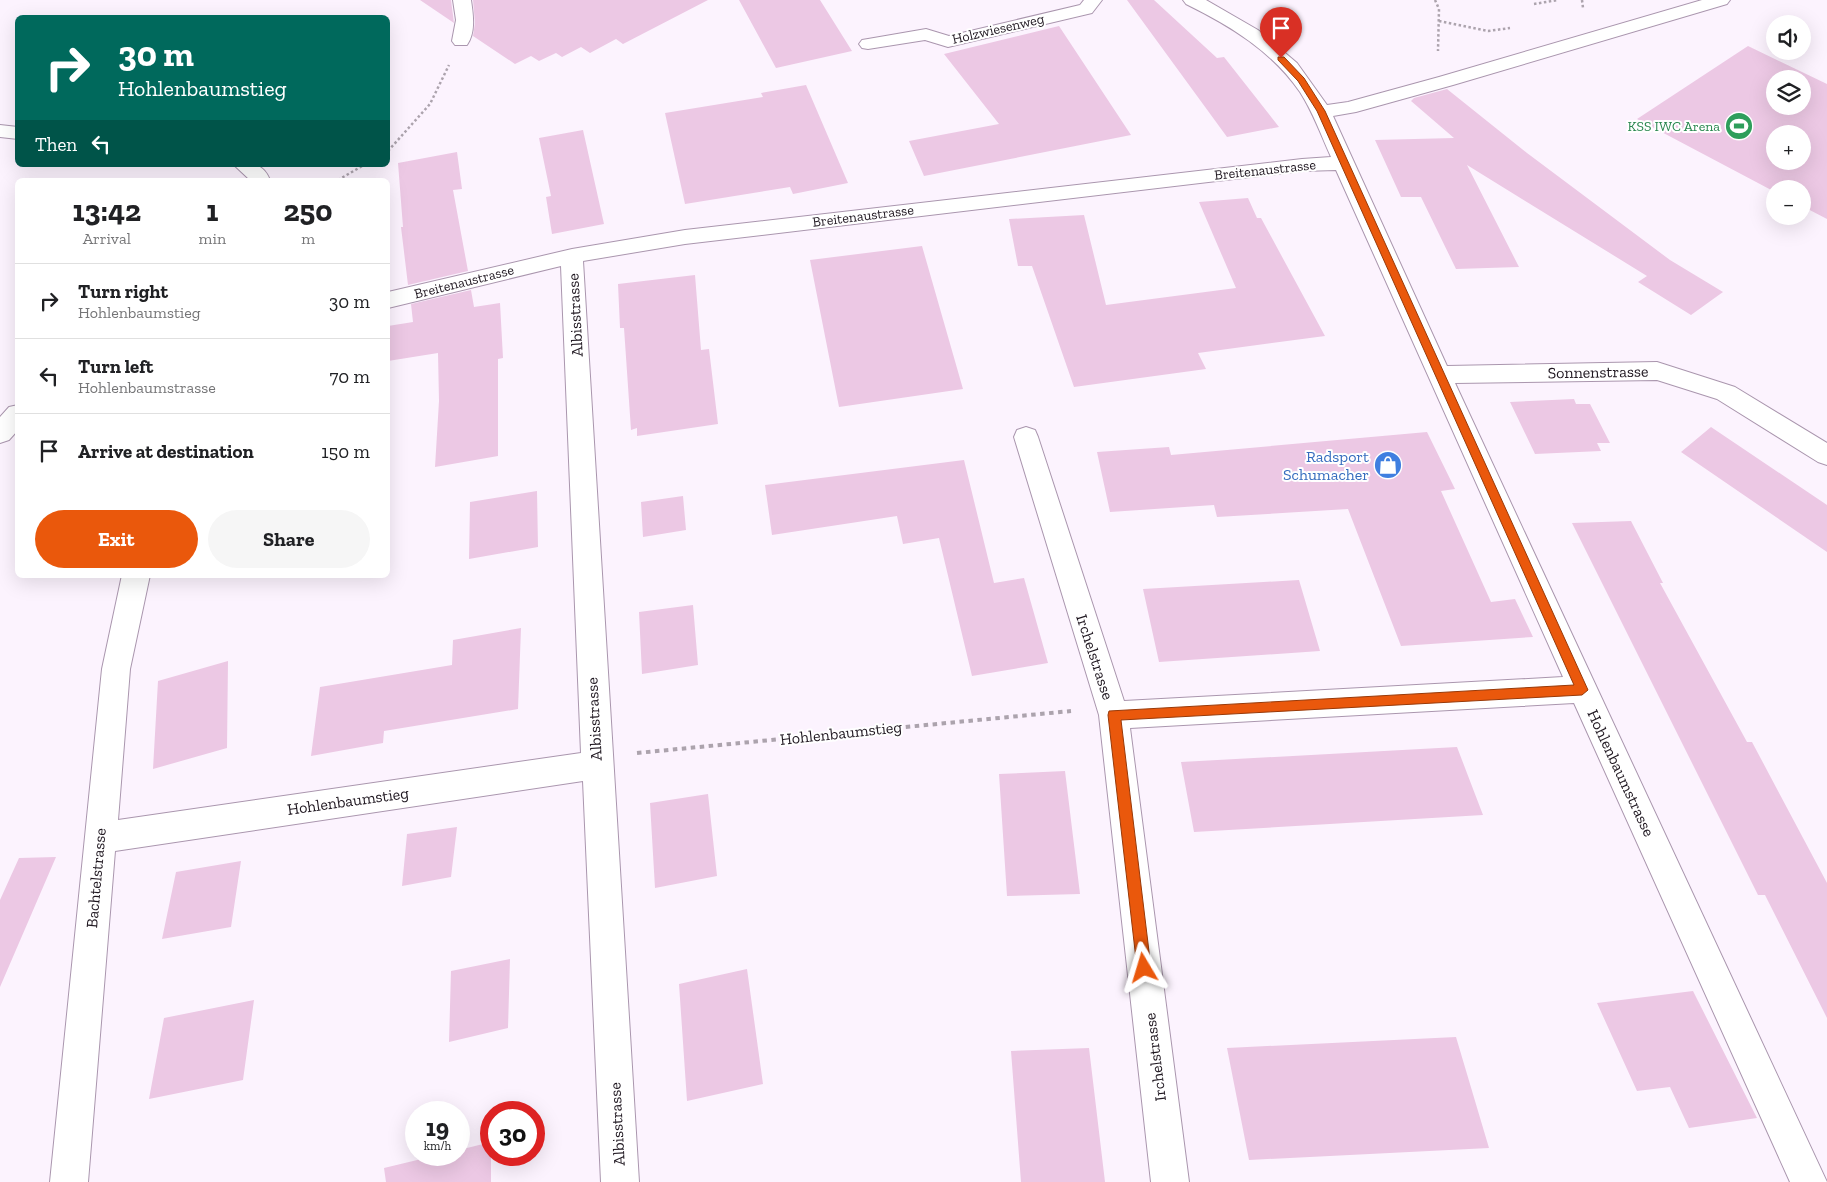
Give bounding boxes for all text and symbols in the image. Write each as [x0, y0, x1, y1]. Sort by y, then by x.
pin [1260, 7, 1302, 58]
street label: Holzwiesenweg [950, 10, 1046, 48]
icon: arrive [1267, 14, 1295, 42]
map controls [1766, 15, 1811, 225]
button: sound [1766, 15, 1811, 60]
text: 30 m [118, 33, 194, 75]
icon: right [35, 35, 100, 100]
button: layers [1766, 70, 1811, 115]
text: Hohlenbaumstieg [118, 75, 287, 102]
sports icon: KSS IWC Arena [1724, 111, 1754, 141]
place label: KSS IWC Arena [1628, 118, 1720, 135]
button: + [1766, 125, 1811, 170]
icon: left [87, 130, 115, 158]
text: Then [35, 133, 77, 156]
street label: Breitenaustrasse [1213, 156, 1317, 184]
button: − [1766, 180, 1811, 225]
text: 13:42 [72, 193, 141, 229]
text: 1 [206, 193, 218, 229]
text: 250 [284, 193, 333, 229]
street label: Breitenaustrasse [811, 201, 915, 231]
text: Arrival [83, 229, 131, 248]
text: min [199, 229, 226, 248]
text: m [301, 229, 315, 248]
street label: Breitenaustrasse [412, 261, 516, 303]
street label: Albisstrasse [563, 273, 587, 357]
text: Turn right [78, 280, 168, 303]
icon: right [35, 287, 63, 315]
text: 30 m [329, 290, 370, 313]
text: Hohlenbaumstieg [78, 303, 201, 322]
text: Turn left [78, 355, 153, 378]
icon: left [35, 362, 63, 390]
street label: Sonnenstrasse [1547, 362, 1649, 382]
text: 70 m [329, 365, 370, 388]
text: Hohlenbaumstrasse [78, 378, 216, 397]
icon: arrive [35, 437, 63, 465]
text: Arrive at destination [78, 440, 254, 463]
text: 150 m [321, 440, 370, 463]
place label: Radsport Schumacher [1283, 447, 1369, 484]
shop icon: Radsport Schumacher [1373, 450, 1403, 480]
button: Exit [35, 510, 198, 568]
button: Share [208, 510, 370, 568]
street label: Irchelstrasse [1072, 612, 1118, 702]
street label: Albisstrasse [582, 677, 606, 761]
street label: Hohlenbaumstrasse [1583, 707, 1659, 839]
street label: Hohlenbaumstieg [779, 717, 903, 749]
street label: Hohlenbaumstieg [286, 783, 410, 819]
street label: Bachtelstrasse [82, 827, 110, 929]
position arrow [1117, 941, 1169, 993]
street label: Irchelstrasse [1140, 1012, 1170, 1102]
street label: Albisstrasse [605, 1082, 629, 1166]
speed limit sign: 30 [480, 1101, 545, 1166]
text: 19 [426, 1112, 449, 1142]
text: km/h [424, 1139, 451, 1153]

